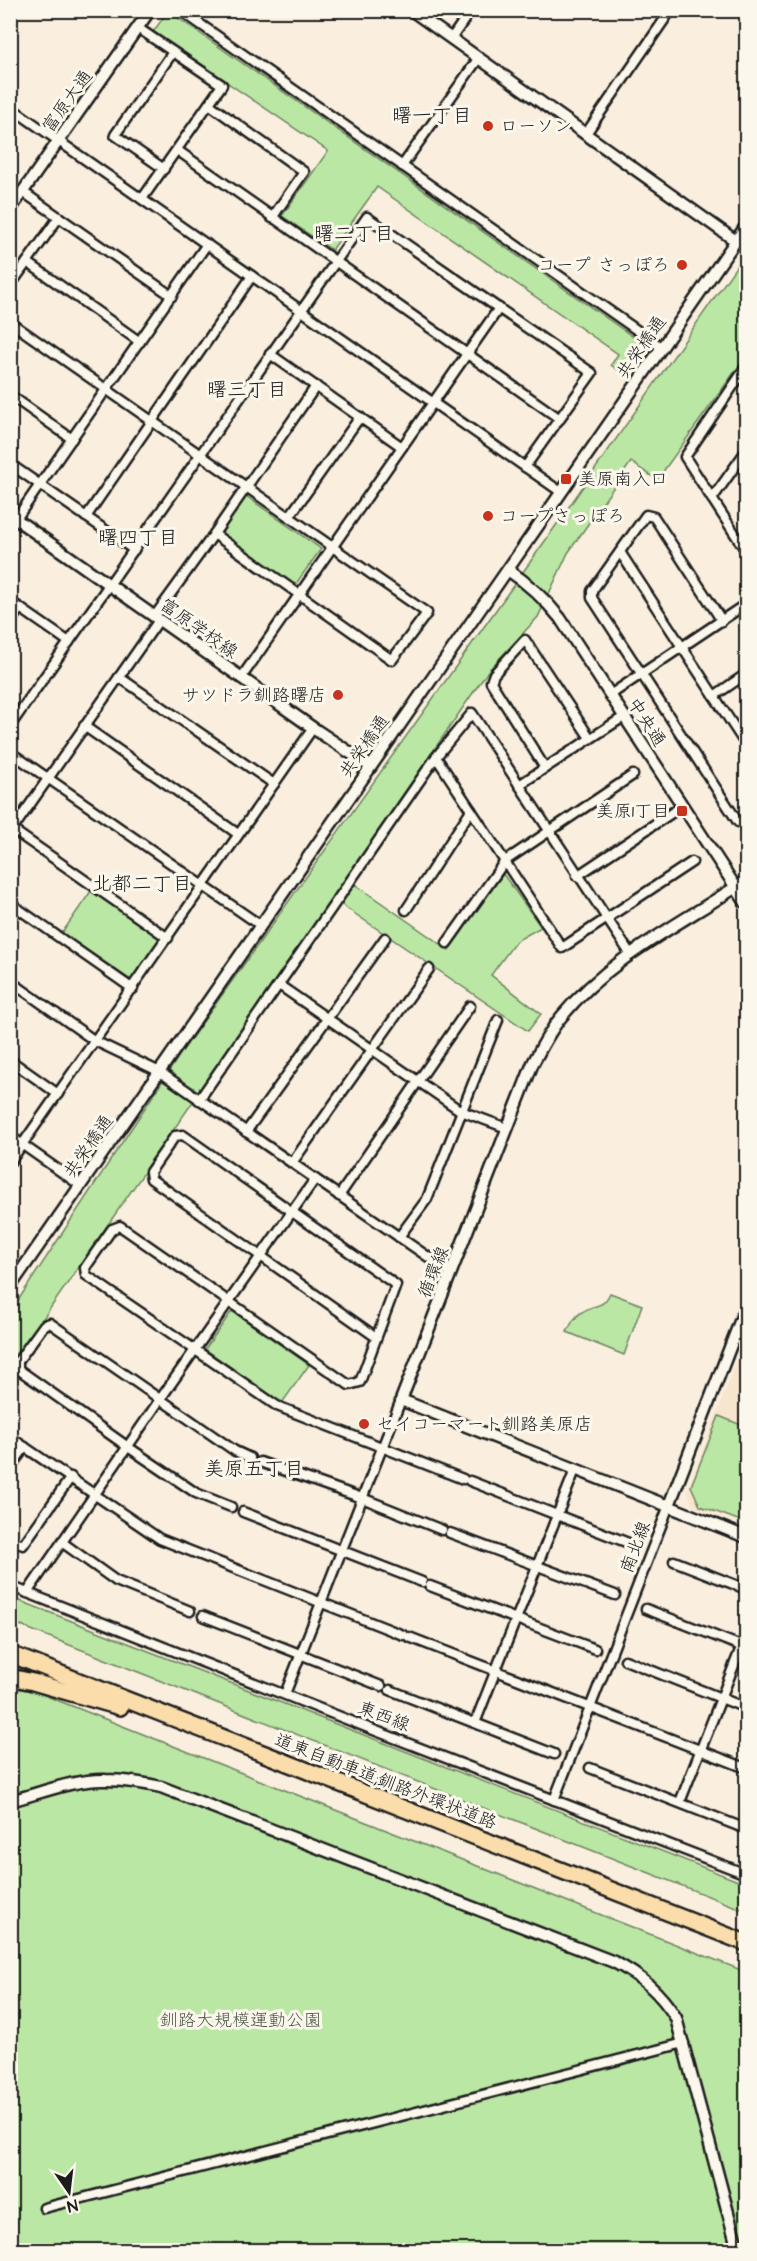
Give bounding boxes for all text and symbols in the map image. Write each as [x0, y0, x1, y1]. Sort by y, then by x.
street label: 富原大通 [36, 65, 99, 138]
district label: 曙一丁目 [392, 102, 472, 130]
place label: ローソン [500, 114, 572, 139]
marker: ローソン [481, 119, 495, 133]
district label: 曙二丁目 [314, 220, 394, 248]
place label: コープ さっぽろ [538, 253, 670, 278]
marker: コープ さっぽろ [675, 258, 689, 272]
street label: 共栄橋通 [611, 311, 672, 384]
district label: 曙三丁目 [207, 376, 287, 404]
place label: 美原南入口 [578, 467, 668, 492]
marker: 美原南入口 [559, 472, 573, 486]
place label: コープさっぽろ [500, 504, 625, 529]
marker: コープさっぽろ [481, 509, 495, 523]
district label: 曙四丁目 [98, 524, 178, 552]
street label: 富原学校線 [155, 592, 243, 664]
place label: サツドラ釧路曙店 [182, 683, 326, 708]
marker: サツドラ釧路曙店 [331, 688, 345, 702]
street label: 中央通 [621, 693, 672, 752]
street label: 共栄橋通 [334, 710, 395, 783]
place label: 美原1丁目 [596, 799, 670, 824]
marker: 美原1丁目 [675, 804, 689, 818]
district label: 北都二丁目 [92, 870, 192, 898]
street label: 共栄橋通 [58, 1110, 119, 1183]
street label: 循環線 [412, 1242, 455, 1302]
place label: セイコーマート釧路美原店 [376, 1412, 592, 1437]
marker: セイコーマート釧路美原店 [357, 1417, 371, 1431]
district label: 美原五丁目 [204, 1455, 304, 1483]
street label: 南北線 [614, 1517, 657, 1577]
street label: 東西線 [354, 1695, 414, 1738]
street label: 道東自動車道;釧路外環状道路 [271, 1727, 501, 1835]
park label: 釧路大規模運動公園 [160, 2008, 322, 2033]
north arrow [39, 2162, 99, 2222]
text: N [65, 2194, 80, 2217]

